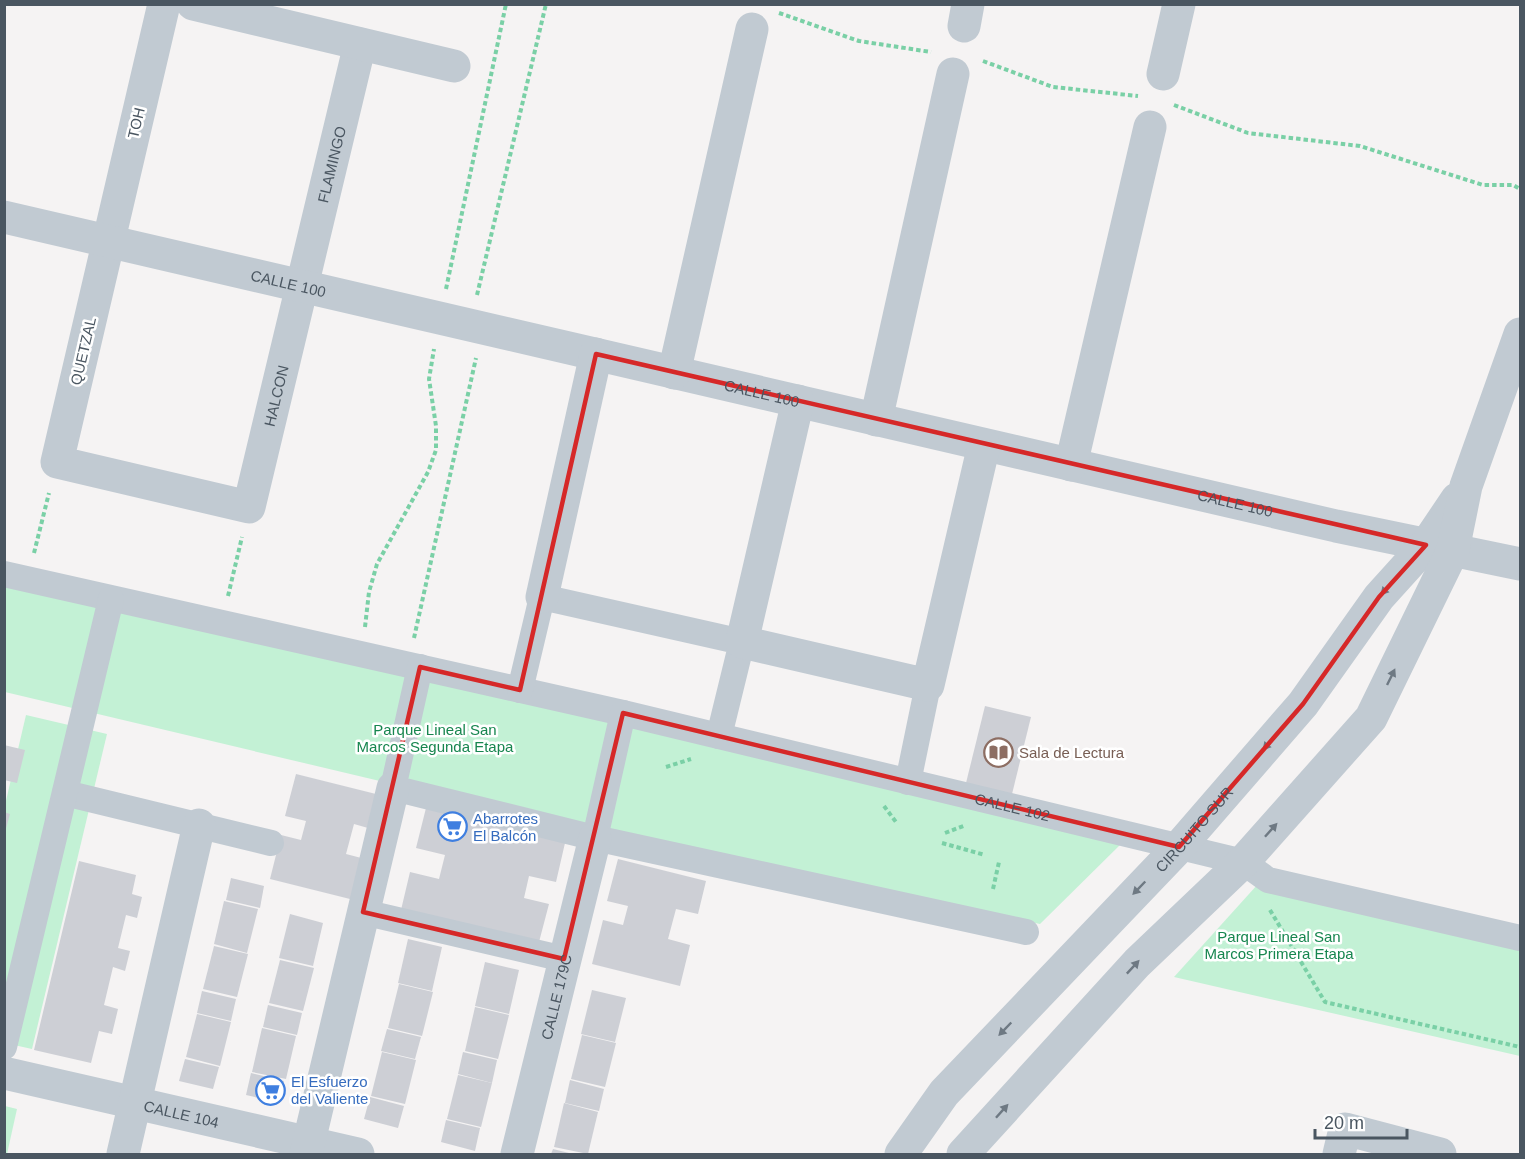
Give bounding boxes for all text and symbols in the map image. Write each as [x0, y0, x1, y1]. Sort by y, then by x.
street label: TOH [124, 106, 148, 140]
street label: FLAMINGO [314, 124, 349, 204]
street label: CALLE 100 [249, 266, 328, 300]
street label: QUETZAL [67, 315, 99, 387]
street label: HALCON [260, 363, 291, 428]
street label: CALLE 100 [723, 376, 801, 410]
street label: CALLE 100 [1196, 486, 1275, 520]
one-way arrow [1381, 580, 1394, 595]
one-way arrow [1386, 669, 1395, 686]
park label: Parque Lineal San Marcos Segunda Etapa [357, 721, 514, 755]
one-way arrow [1263, 735, 1276, 750]
library icon: Sala de Lectura [982, 736, 1014, 768]
place label: Sala de Lectura [1019, 744, 1125, 761]
street label: CIRCUITO SUR [1151, 783, 1236, 875]
street label: CALLE 102 [973, 789, 1052, 824]
place label: Abarrotes El Balcón [473, 810, 538, 844]
supermarket icon: Abarrotes El Balcón [436, 811, 468, 843]
one-way arrow [1264, 822, 1278, 837]
one-way arrow [1132, 881, 1146, 896]
park label: Parque Lineal San Marcos Primera Etapa [1204, 928, 1354, 962]
street label: CALLE 179C [537, 952, 575, 1041]
one-way arrow [1126, 961, 1140, 975]
one-way arrow [998, 1022, 1012, 1037]
place label: El Esfuerzo del Valiente [291, 1073, 368, 1107]
supermarket icon: El Esfuerzo del Valiente [254, 1074, 286, 1106]
street label: CALLE 104 [142, 1097, 221, 1130]
scale bar [1315, 1102, 1406, 1140]
one-way arrow [995, 1104, 1008, 1119]
text: 20 m [1324, 1113, 1364, 1133]

